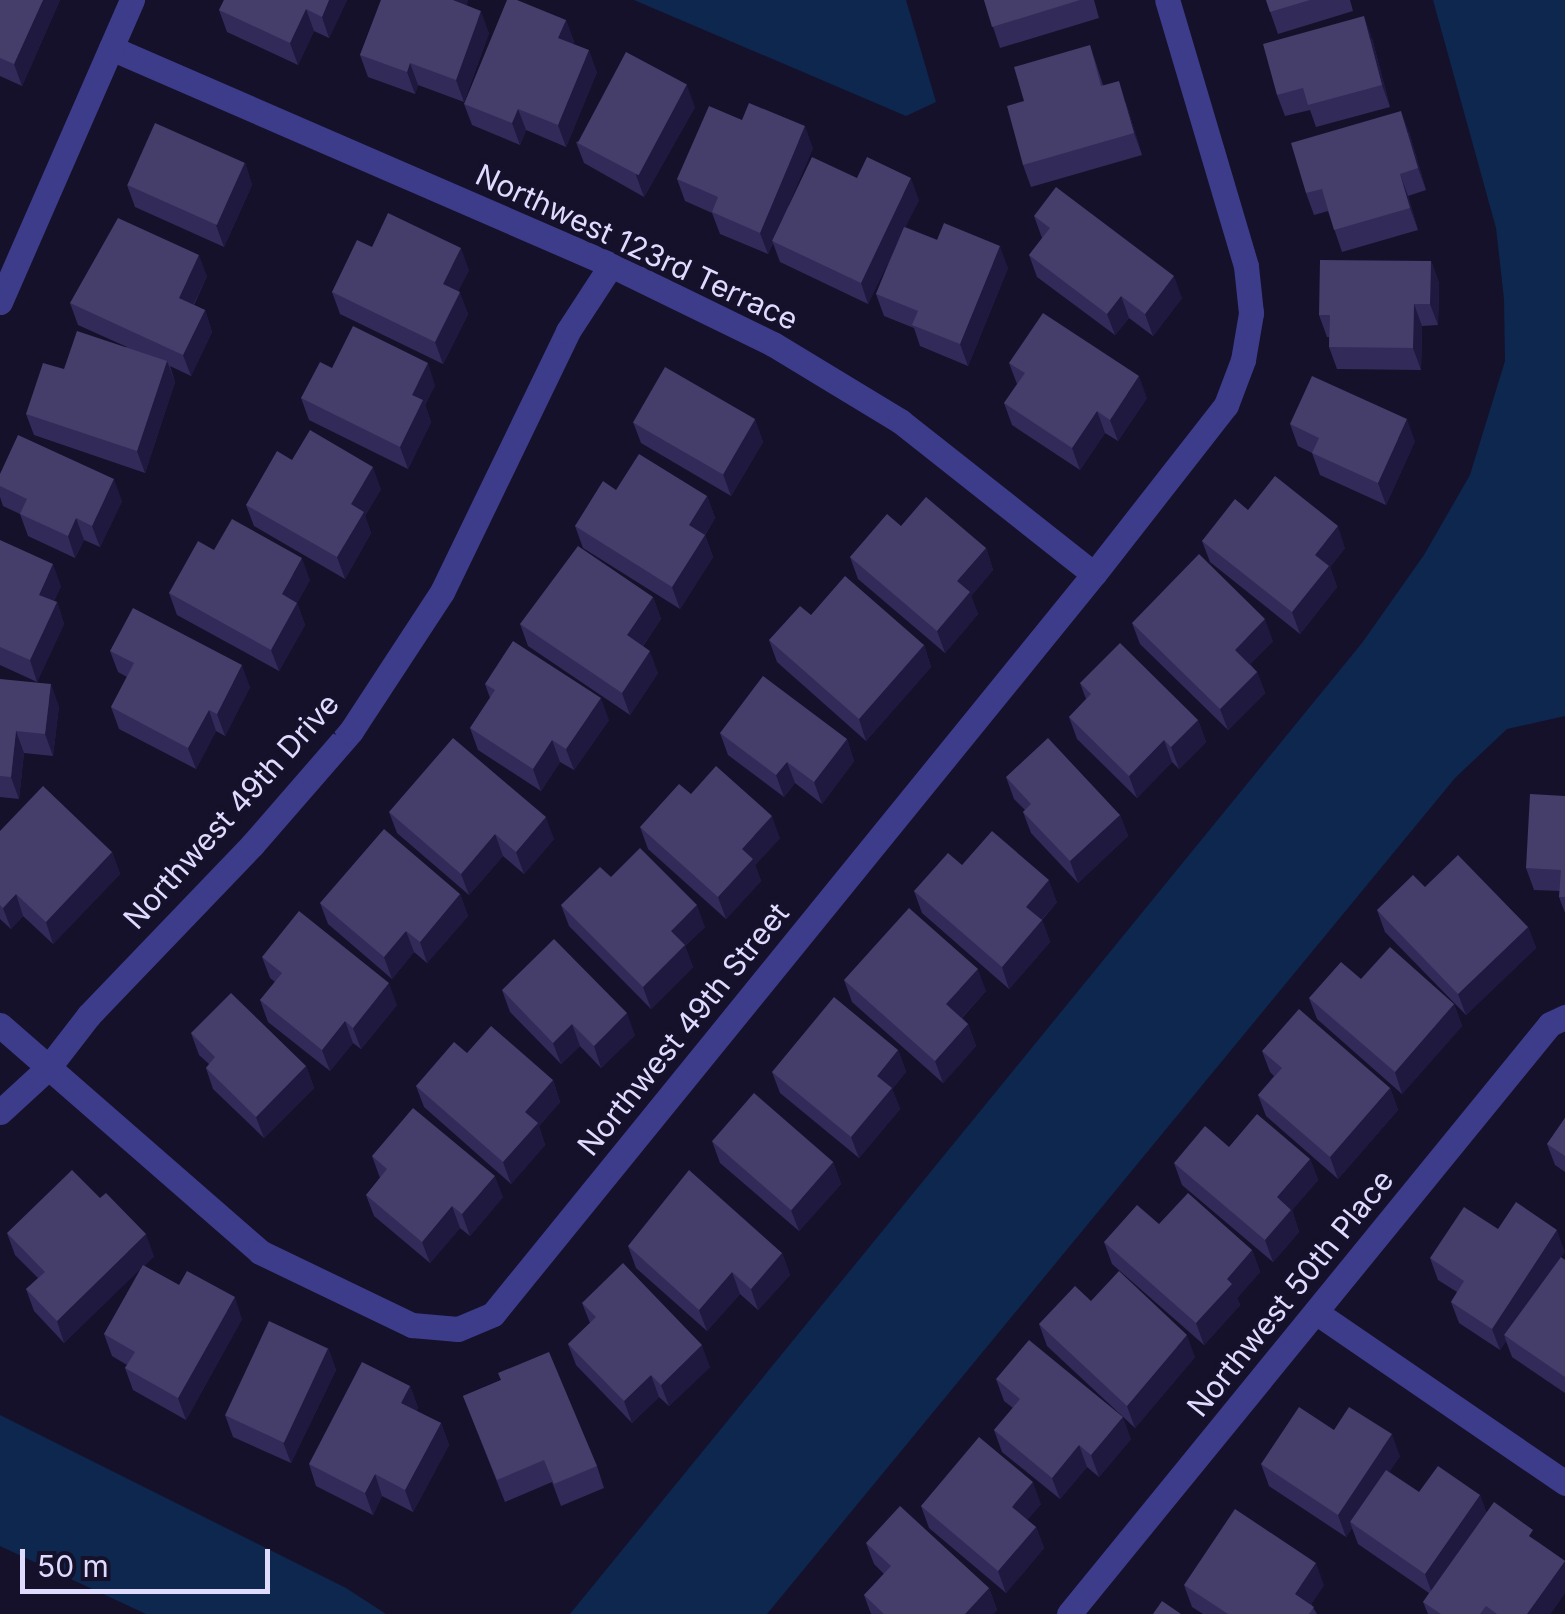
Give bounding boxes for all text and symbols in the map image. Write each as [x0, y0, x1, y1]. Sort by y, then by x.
street label: Northwest 123rd Terrace [470, 156, 804, 338]
street label: Northwest 49th Drive [116, 686, 346, 936]
street label: Northwest 49th Street [570, 895, 796, 1163]
street label: Northwest 50th Place [1179, 1162, 1401, 1424]
scale bar [25, 1529, 275, 1591]
text: 50 m [37, 1548, 109, 1584]

